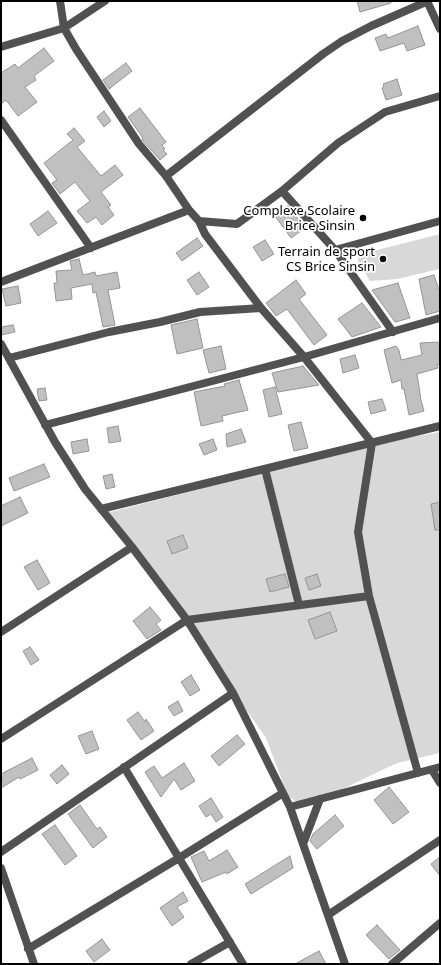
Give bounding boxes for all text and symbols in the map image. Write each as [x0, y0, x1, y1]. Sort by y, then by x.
place label: Complexe Scolaire Brice Sinsin [243, 203, 355, 234]
marker: Complexe Scolaire Brice Sinsin [358, 213, 368, 223]
place label: Terrain de sport CS Brice Sinsin [278, 244, 375, 275]
marker: Terrain de sport CS Brice Sinsin [378, 254, 388, 264]

